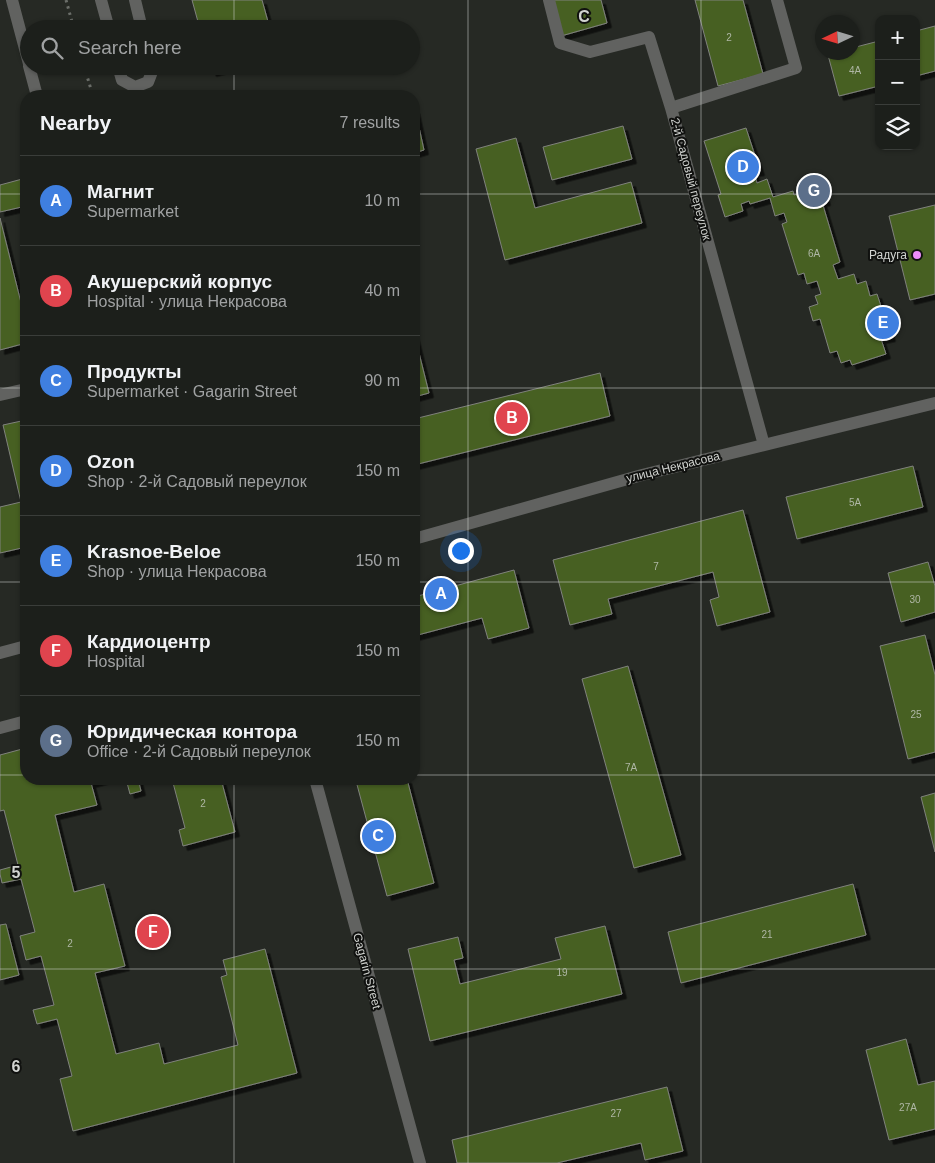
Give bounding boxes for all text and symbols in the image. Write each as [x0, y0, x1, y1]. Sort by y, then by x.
text: C [578, 8, 590, 25]
north arrow [815, 15, 860, 60]
map controls [875, 15, 920, 150]
button: + [875, 15, 920, 60]
search box [20, 20, 420, 75]
house number: 2 [726, 32, 732, 43]
icon: search [38, 34, 66, 62]
text: Search here [78, 37, 182, 58]
button: − [875, 60, 920, 105]
house number: 4А [849, 65, 861, 76]
button: layers [875, 105, 920, 150]
text: Nearby [40, 111, 111, 134]
text: 7 results [340, 114, 400, 131]
street label: 2-й Садовый переулок [668, 116, 714, 242]
pin: D [727, 148, 759, 186]
pin: G [798, 172, 830, 210]
text: Магнит [87, 181, 154, 202]
text: A [50, 192, 62, 209]
text: 10 m [364, 192, 400, 209]
text: Supermarket [87, 203, 179, 220]
house number: 6А [808, 248, 820, 259]
place label: Радуга [869, 248, 907, 262]
marker: Радуга [911, 249, 923, 261]
text: Акушерский корпус [87, 271, 272, 292]
text: B [50, 282, 62, 299]
text: 40 m [364, 282, 400, 299]
text: Hospital · улица Некрасова [87, 293, 287, 310]
pin: E [867, 304, 899, 342]
text: Продукты [87, 361, 182, 382]
text: C [50, 372, 62, 389]
text: 90 m [364, 372, 400, 389]
text: Supermarket · Gagarin Street [87, 383, 297, 400]
pin: B [496, 399, 528, 437]
street label: улица Некрасова [625, 449, 722, 485]
text: Ozon [87, 451, 135, 472]
text: D [50, 462, 62, 479]
text: 150 m [356, 462, 400, 479]
text: Shop · 2-й Садовый переулок [87, 473, 307, 490]
house number: 5А [849, 497, 861, 508]
your location [448, 538, 474, 564]
text: Krasnoe-Beloe [87, 541, 221, 562]
text: E [51, 552, 61, 569]
text: 150 m [356, 552, 400, 569]
house number: 7 [653, 561, 659, 572]
text: Shop · улица Некрасова [87, 563, 267, 580]
pin: A [425, 575, 457, 613]
house number: 30 [909, 594, 921, 605]
text: Кардиоцентр [87, 631, 211, 652]
text: F [51, 642, 61, 659]
text: 150 m [356, 642, 400, 659]
text: Hospital [87, 653, 145, 670]
house number: 25 [910, 709, 922, 720]
text: Юридическая контора [87, 721, 297, 742]
text: G [50, 732, 62, 749]
text: 150 m [356, 732, 400, 749]
text: Office · 2-й Садовый переулок [87, 743, 311, 760]
house number: 7А [625, 762, 637, 773]
house number: 2 [200, 798, 206, 809]
pin: C [362, 817, 394, 855]
text: 5 [12, 864, 21, 881]
pin: F [137, 913, 169, 951]
house number: 21 [761, 929, 773, 940]
street label: Gagarin Street [350, 931, 384, 1011]
house number: 2 [67, 938, 73, 949]
house number: 19 [556, 967, 568, 978]
text: 6 [12, 1058, 21, 1075]
house number: 27А [899, 1102, 917, 1113]
house number: 27 [610, 1108, 622, 1119]

